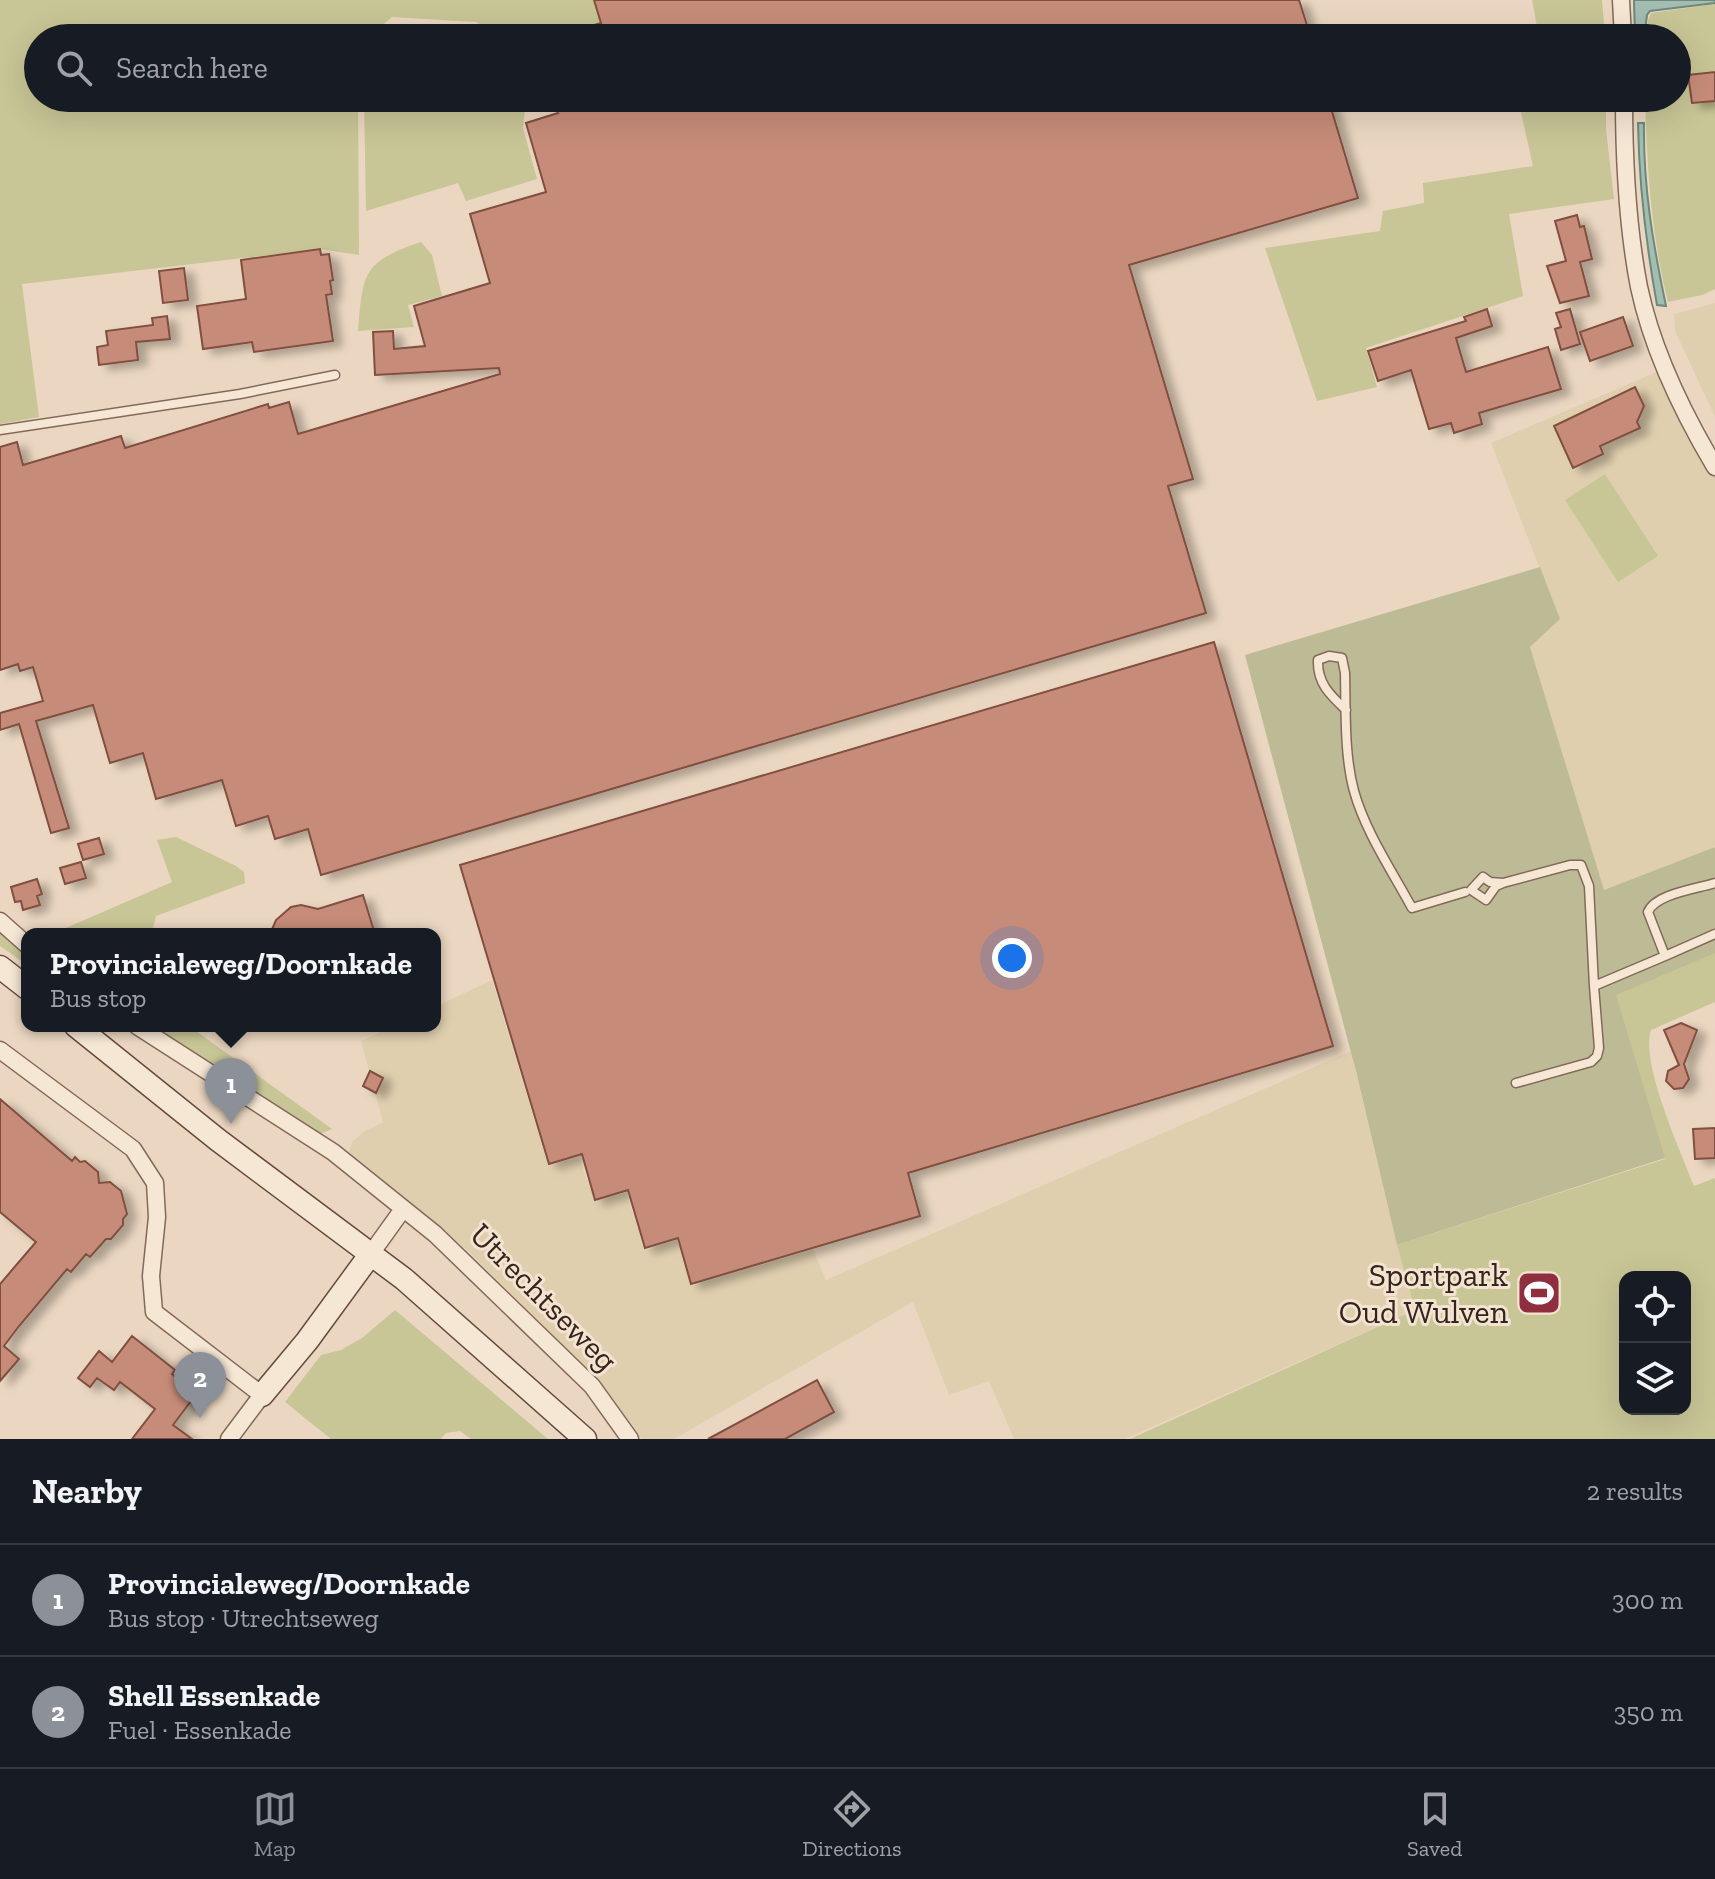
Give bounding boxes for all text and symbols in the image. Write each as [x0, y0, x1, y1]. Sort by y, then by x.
search box [24, 24, 1691, 112]
icon: search [52, 46, 96, 90]
text: Search here [116, 50, 268, 86]
popup [21, 928, 441, 1032]
your location [992, 938, 1032, 978]
text: Provincialeweg/Doornkade [50, 946, 412, 982]
text: Bus stop [50, 982, 146, 1014]
pin: 1 [205, 1058, 257, 1124]
street label: Utrechtseweg [462, 1215, 626, 1379]
place label: Sportpark Oud Wulven [1339, 1256, 1509, 1331]
sports icon: Sportpark Oud Wulven [1515, 1269, 1563, 1317]
map controls [1619, 1271, 1691, 1415]
button: locate [1619, 1271, 1691, 1343]
button: layers [1619, 1343, 1691, 1415]
pin: 2 [174, 1352, 226, 1418]
text: Nearby [32, 1471, 142, 1512]
text: 2 results [1587, 1475, 1683, 1507]
text: Provincialeweg/Doornkade [108, 1566, 470, 1602]
text: 1 [53, 1584, 63, 1616]
text: 300 m [1612, 1584, 1683, 1616]
text: Bus stop · Utrechtseweg [108, 1602, 379, 1634]
text: Shell Essenkade [108, 1678, 320, 1714]
text: 2 [51, 1696, 65, 1728]
text: 350 m [1614, 1696, 1683, 1728]
text: Fuel · Essenkade [108, 1714, 291, 1746]
tab: Map [253, 1787, 297, 1862]
tab: Directions [802, 1787, 902, 1862]
tab: Saved [1407, 1787, 1462, 1862]

